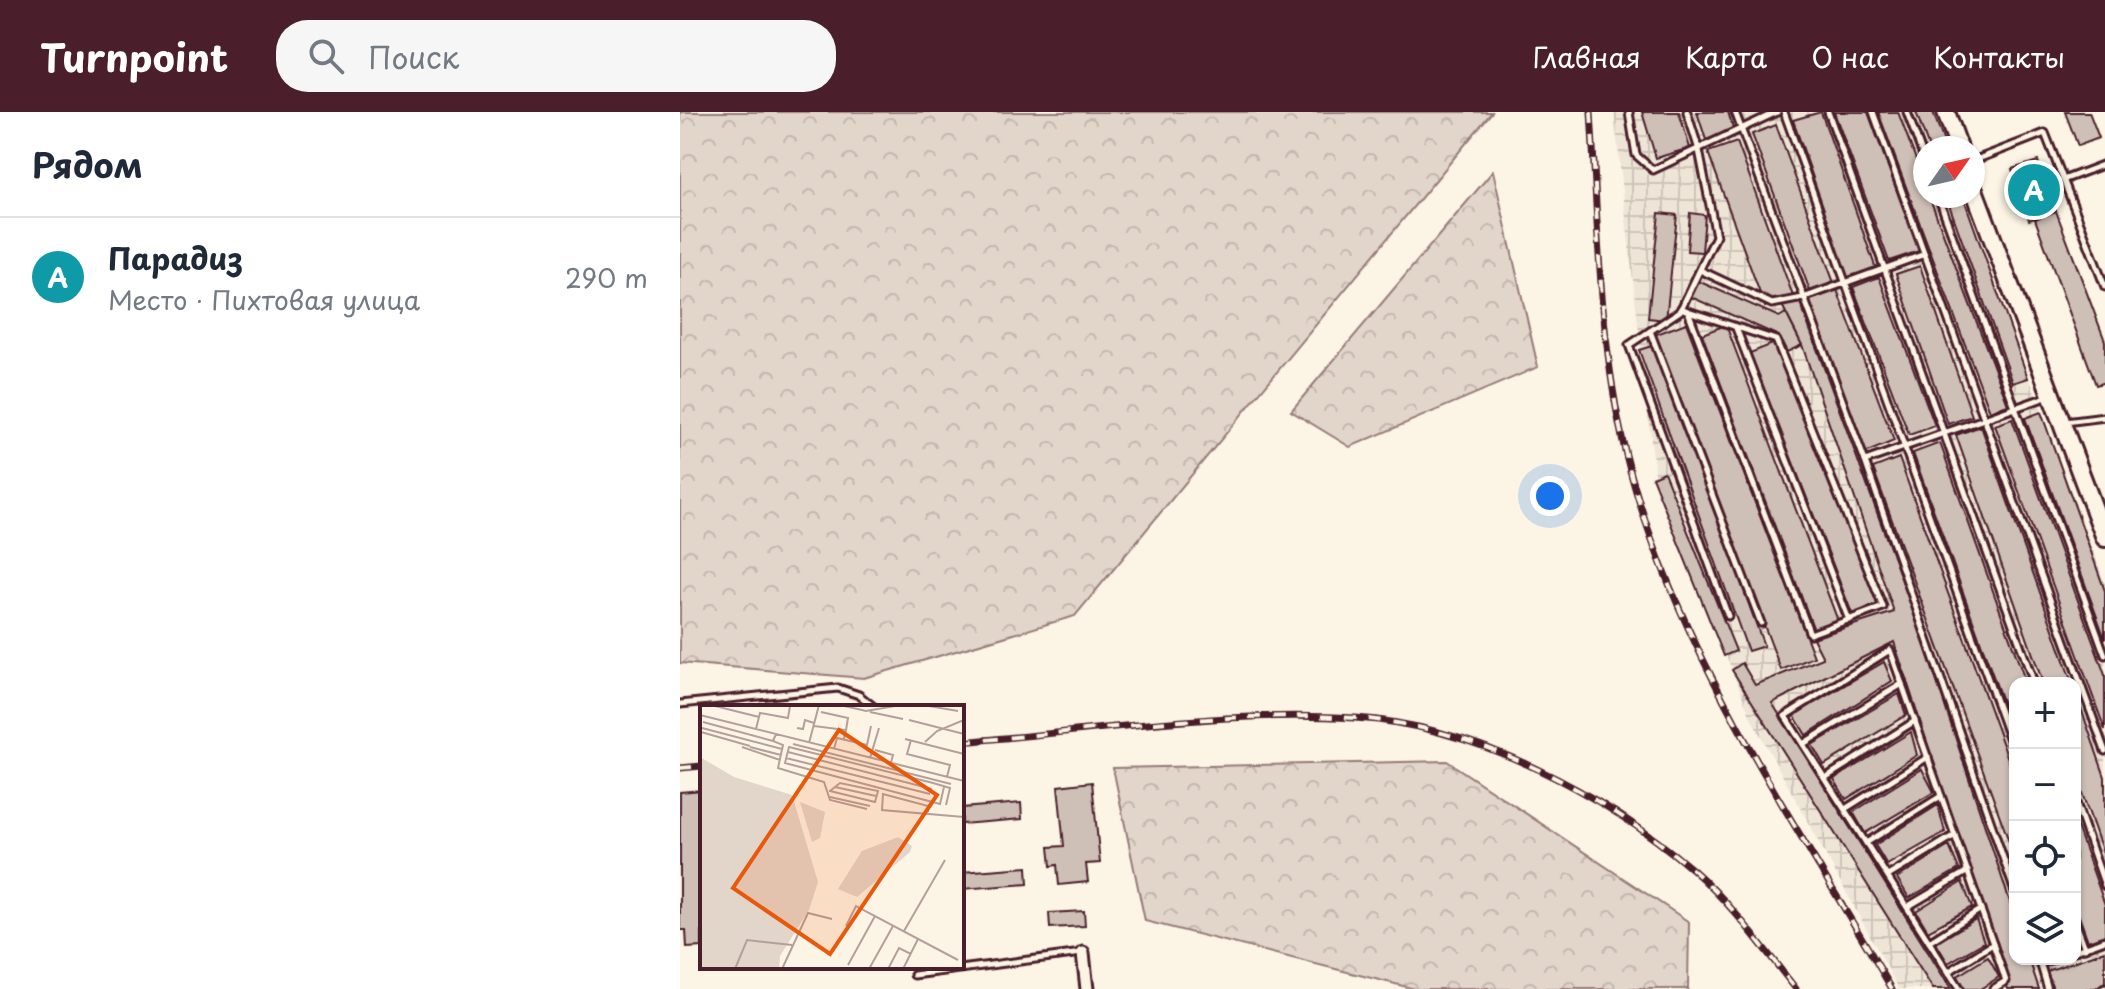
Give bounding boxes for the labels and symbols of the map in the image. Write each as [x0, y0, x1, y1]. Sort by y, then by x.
north arrow [1913, 136, 1985, 208]
pin: A [2008, 160, 2060, 220]
your location [1530, 476, 1570, 516]
inset map [700, 705, 964, 969]

